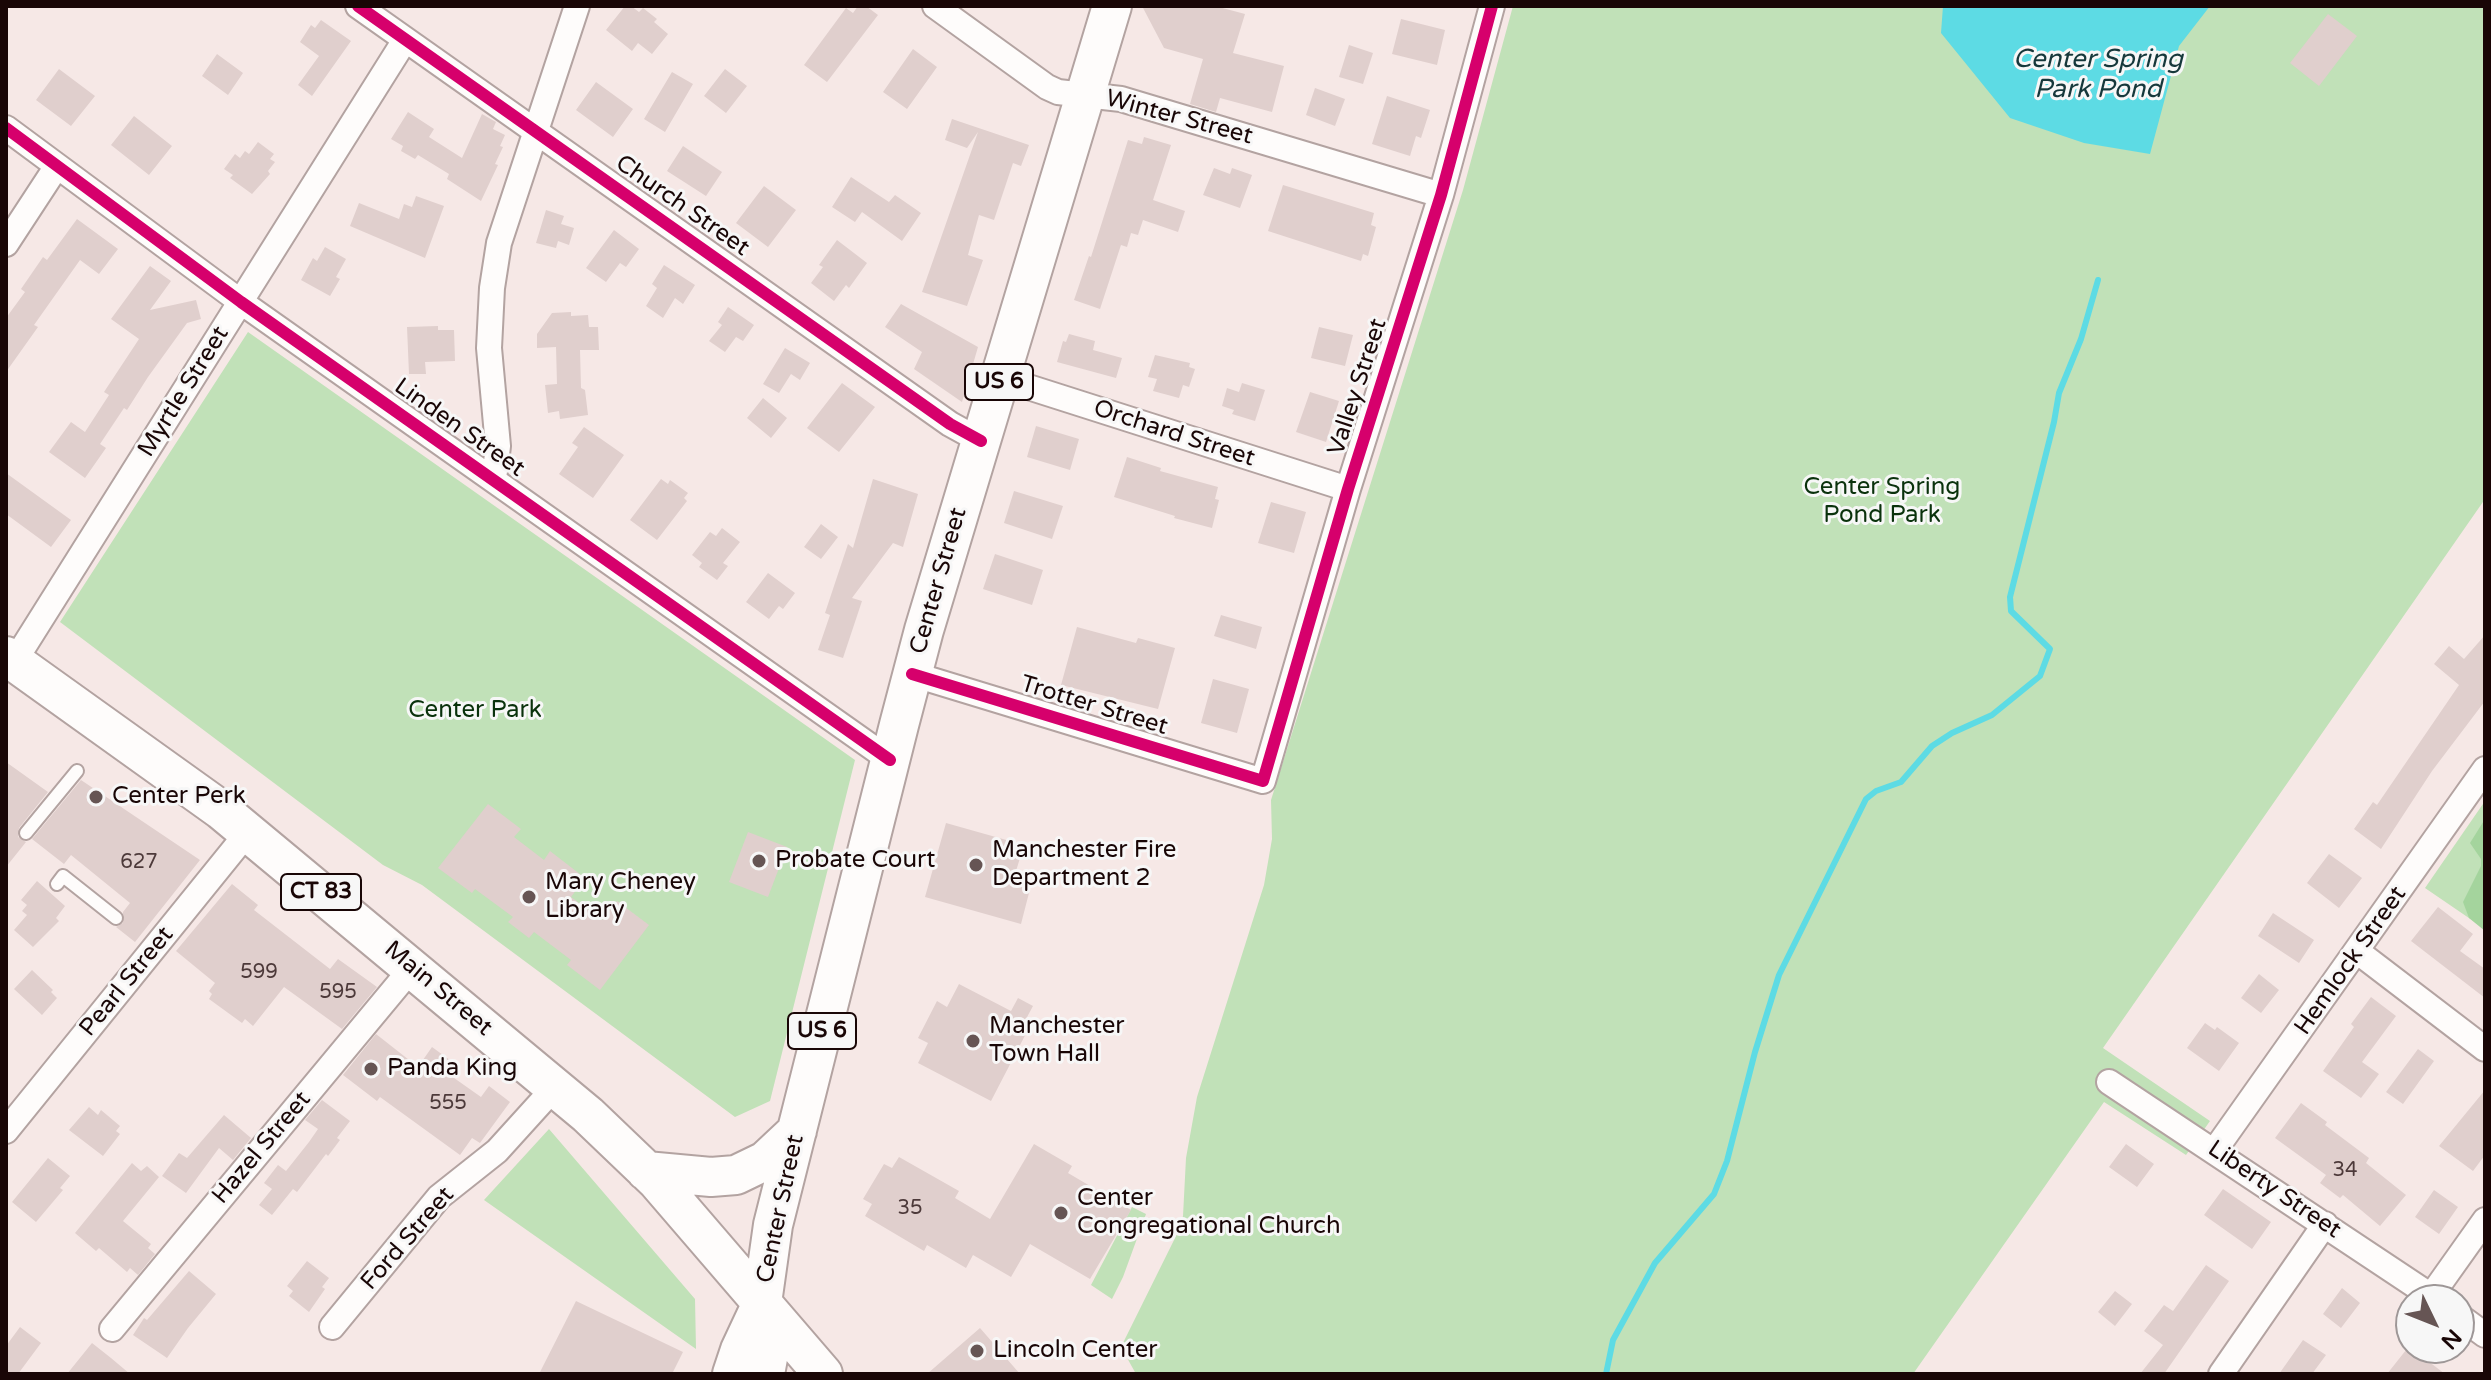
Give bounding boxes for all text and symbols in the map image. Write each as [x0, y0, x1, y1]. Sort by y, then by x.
water label: Center Spring Park Pond [2013, 44, 2183, 106]
street label: Winter Street [1102, 85, 1256, 151]
street label: Church Street [609, 149, 755, 263]
street label: Valley Street [1322, 315, 1394, 459]
street label: Myrtle Street [132, 321, 236, 463]
road number: US 6 [965, 364, 1033, 400]
street label: Linden Street [388, 372, 530, 484]
street label: Orchard Street [1090, 394, 1258, 474]
park label: Center Spring Pond Park [1804, 474, 1960, 530]
street label: Center Street [904, 505, 974, 657]
street label: Trotter Street [1017, 670, 1171, 742]
park label: Center Park [408, 697, 542, 725]
place label: Center Perk [112, 783, 246, 811]
marker: Center Perk [87, 788, 105, 806]
place label: Manchester Fire Department 2 [992, 837, 1176, 893]
place label: Probate Court [775, 847, 935, 875]
house number: 627 [120, 851, 158, 875]
marker: Probate Court [750, 852, 768, 870]
marker: Manchester Fire Department 2 [967, 856, 985, 874]
place label: Mary Cheney Library [545, 869, 696, 925]
road number: CT 83 [281, 874, 361, 910]
street label: Hemlock Street [2289, 881, 2413, 1041]
marker: Mary Cheney Library [520, 888, 538, 906]
street label: Pearl Street [74, 921, 180, 1043]
street label: Main Street [378, 936, 498, 1042]
house number: 599 [240, 961, 278, 985]
house number: 595 [319, 981, 357, 1005]
road number: US 6 [788, 1013, 856, 1049]
place label: Manchester Town Hall [989, 1013, 1124, 1069]
marker: Manchester Town Hall [964, 1032, 982, 1050]
place label: Panda King [387, 1055, 517, 1083]
marker: Panda King [362, 1060, 380, 1078]
street label: Hazel Street [207, 1086, 317, 1210]
house number: 555 [429, 1092, 467, 1116]
street label: Center Street [751, 1132, 811, 1286]
street label: Liberty Street [2202, 1135, 2346, 1245]
house number: 34 [2332, 1159, 2358, 1183]
street label: Ford Street [355, 1182, 461, 1296]
place label: Center Congregational Church [1077, 1185, 1341, 1241]
house number: 35 [897, 1197, 923, 1221]
marker: Center Congregational Church [1052, 1204, 1070, 1222]
north arrow [2395, 1284, 2475, 1364]
text: N [2436, 1324, 2467, 1354]
place label: Lincoln Center [993, 1337, 1158, 1365]
marker: Lincoln Center [968, 1342, 986, 1360]

